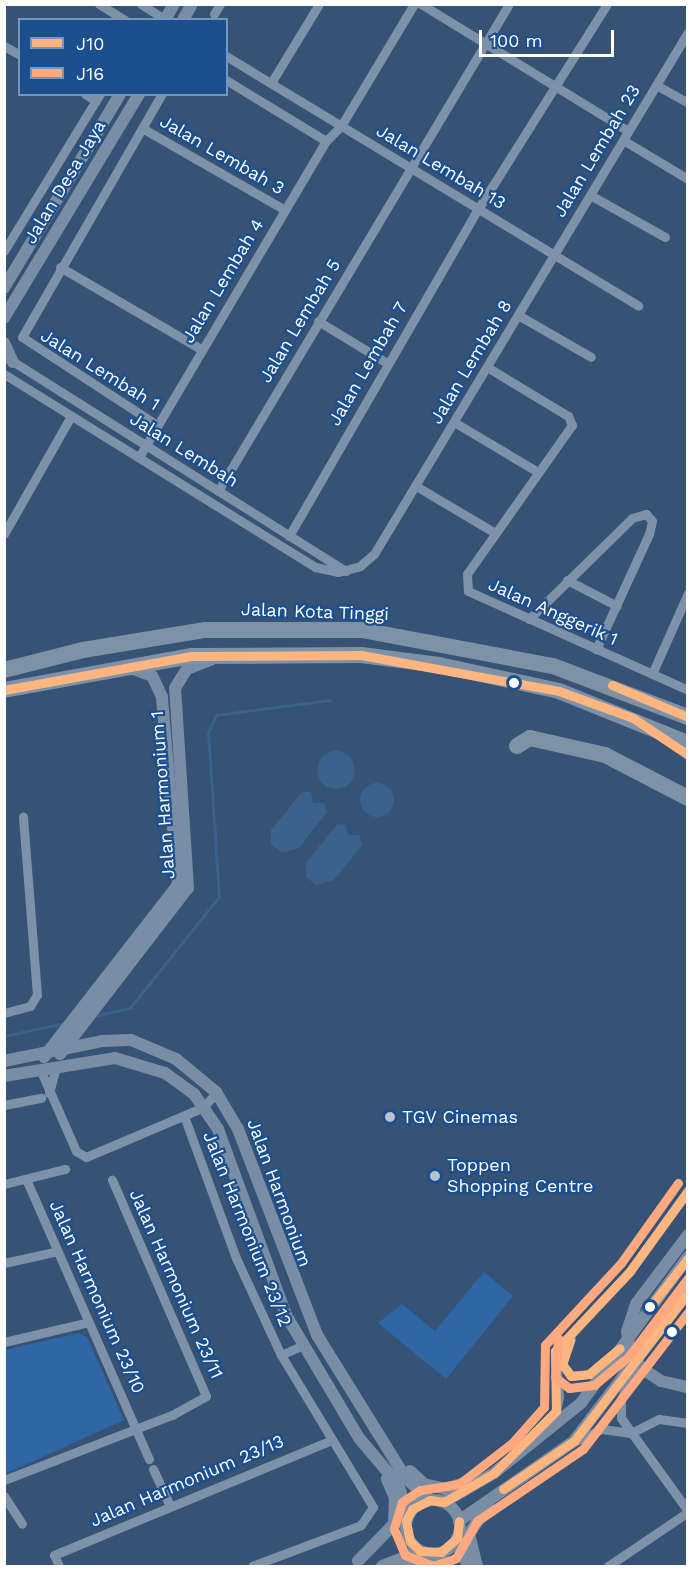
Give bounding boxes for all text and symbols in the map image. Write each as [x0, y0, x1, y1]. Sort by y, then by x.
legend [18, 18, 228, 96]
scale bar [482, 18, 617, 56]
text: 100 m [490, 30, 543, 51]
text: J10 [76, 33, 104, 54]
text: J16 [76, 63, 104, 84]
street label: Jalan Lembah 23 [549, 81, 645, 221]
street label: Jalan Lembah 3 [156, 111, 288, 199]
street label: Jalan Desa Jaya [19, 116, 111, 248]
street label: Jalan Lembah 13 [372, 120, 510, 214]
street label: Jalan Lembah 4 [177, 215, 269, 347]
street label: Jalan Lembah 5 [255, 255, 345, 387]
street label: Jalan Lembah 8 [425, 296, 517, 428]
street label: Jalan Lembah 7 [324, 298, 412, 430]
street label: Jalan Lembah 1 [36, 325, 164, 415]
street label: Jalan Lembah [126, 408, 242, 492]
street label: Jalan Anggerik 1 [484, 573, 622, 651]
street label: Jalan Kota Tinggi [240, 599, 390, 625]
unlabelled marker [508, 677, 520, 689]
street label: Jalan Harmonium 1 [146, 710, 180, 880]
place label: TGV Cinemas [402, 1106, 519, 1128]
marker: TGV Cinemas [383, 1110, 397, 1124]
street label: Jalan Harmonium [242, 1116, 316, 1270]
street label: Jalan Harmonium 23/12 [198, 1128, 296, 1330]
place label: Toppen Shopping Centre [447, 1155, 593, 1198]
marker: Toppen Shopping Centre [428, 1169, 442, 1183]
street label: Jalan Harmonium 23/11 [124, 1186, 228, 1382]
street label: Jalan Harmonium 23/10 [45, 1197, 149, 1397]
unlabelled marker [644, 1301, 656, 1313]
unlabelled marker [666, 1326, 678, 1338]
street label: Jalan Harmonium 23/13 [87, 1430, 287, 1532]

